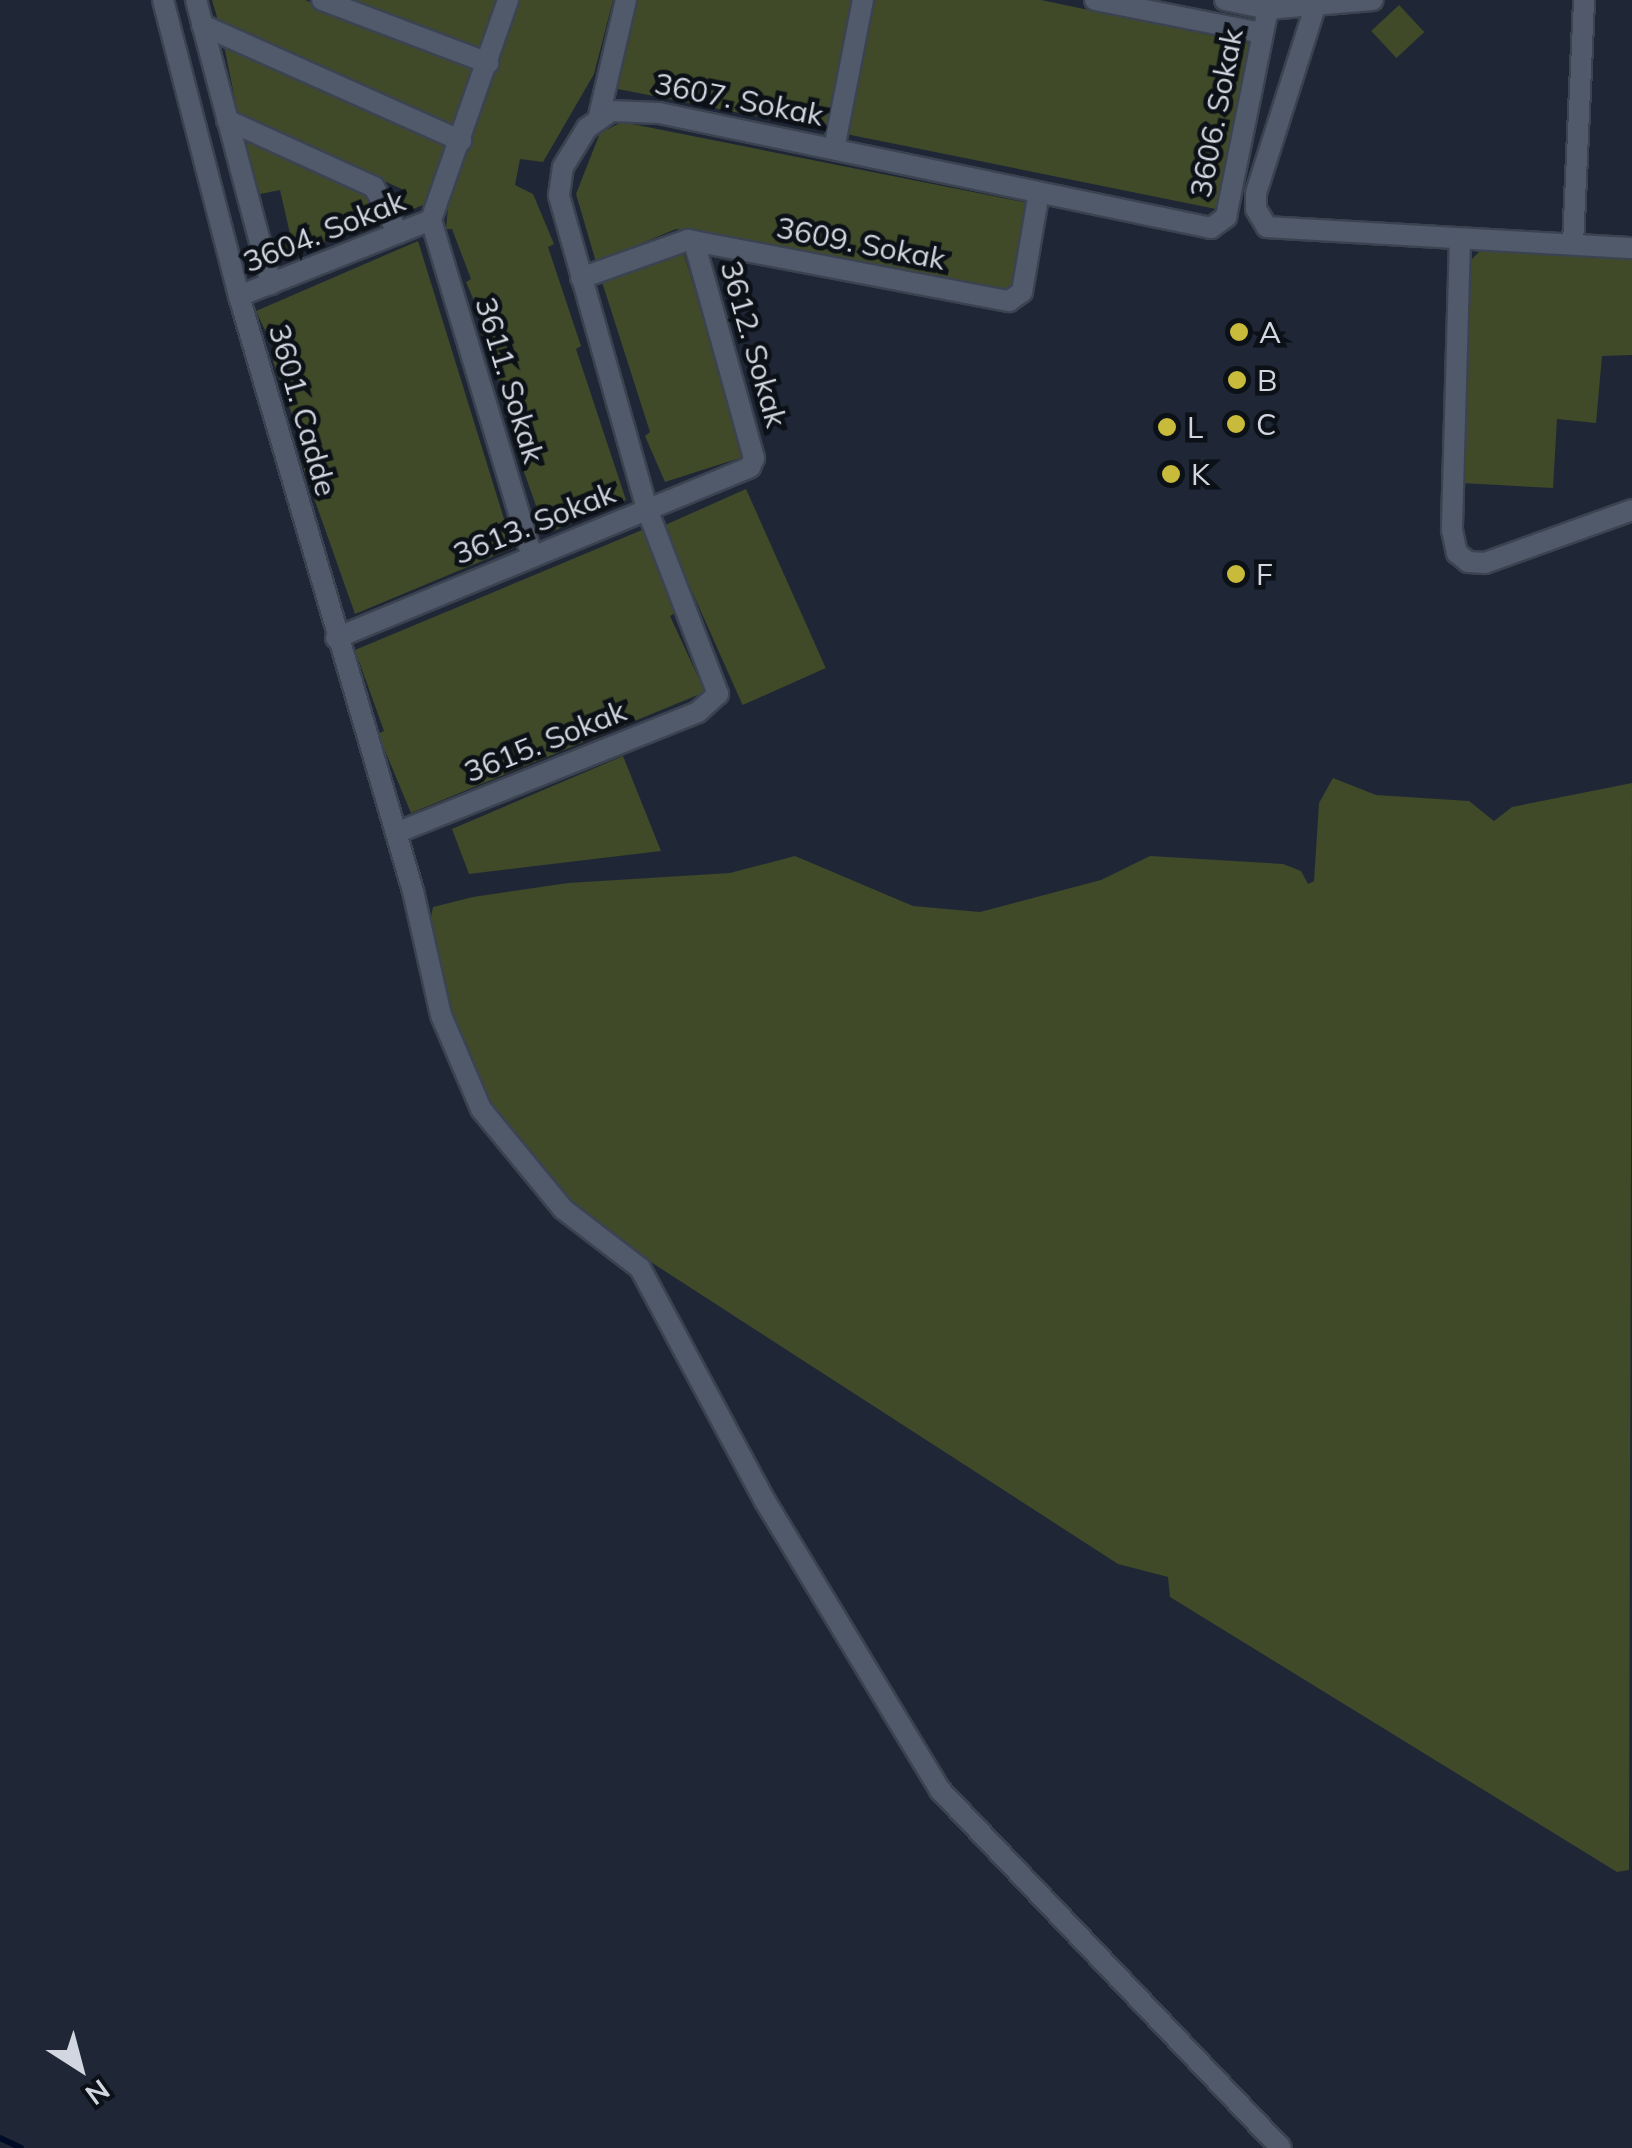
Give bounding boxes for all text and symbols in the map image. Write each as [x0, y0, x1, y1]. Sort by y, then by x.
street label: 3606. Sokak [1182, 26, 1250, 200]
street label: 3607. Sokak [652, 65, 826, 133]
street label: 3604. Sokak [238, 182, 410, 280]
street label: 3609. Sokak [774, 209, 948, 277]
street label: 3612. Sokak [713, 257, 795, 431]
street label: 3611. Sokak [468, 293, 552, 467]
place label: A [1259, 314, 1281, 350]
street label: 3601. Cadde [261, 320, 345, 500]
marker: A [1228, 321, 1250, 343]
place label: B [1257, 362, 1277, 398]
marker: B [1226, 369, 1248, 391]
place label: C [1256, 406, 1277, 442]
place label: L [1187, 409, 1203, 445]
marker: C [1225, 413, 1247, 435]
marker: L [1156, 416, 1178, 438]
place label: K [1191, 456, 1210, 492]
marker: K [1160, 463, 1182, 485]
street label: 3613. Sokak [448, 474, 620, 572]
place label: F [1256, 556, 1273, 592]
marker: F [1225, 563, 1247, 585]
street label: 3615. Sokak [459, 692, 631, 790]
north arrow [30, 2018, 130, 2118]
text: N [79, 2072, 117, 2113]

